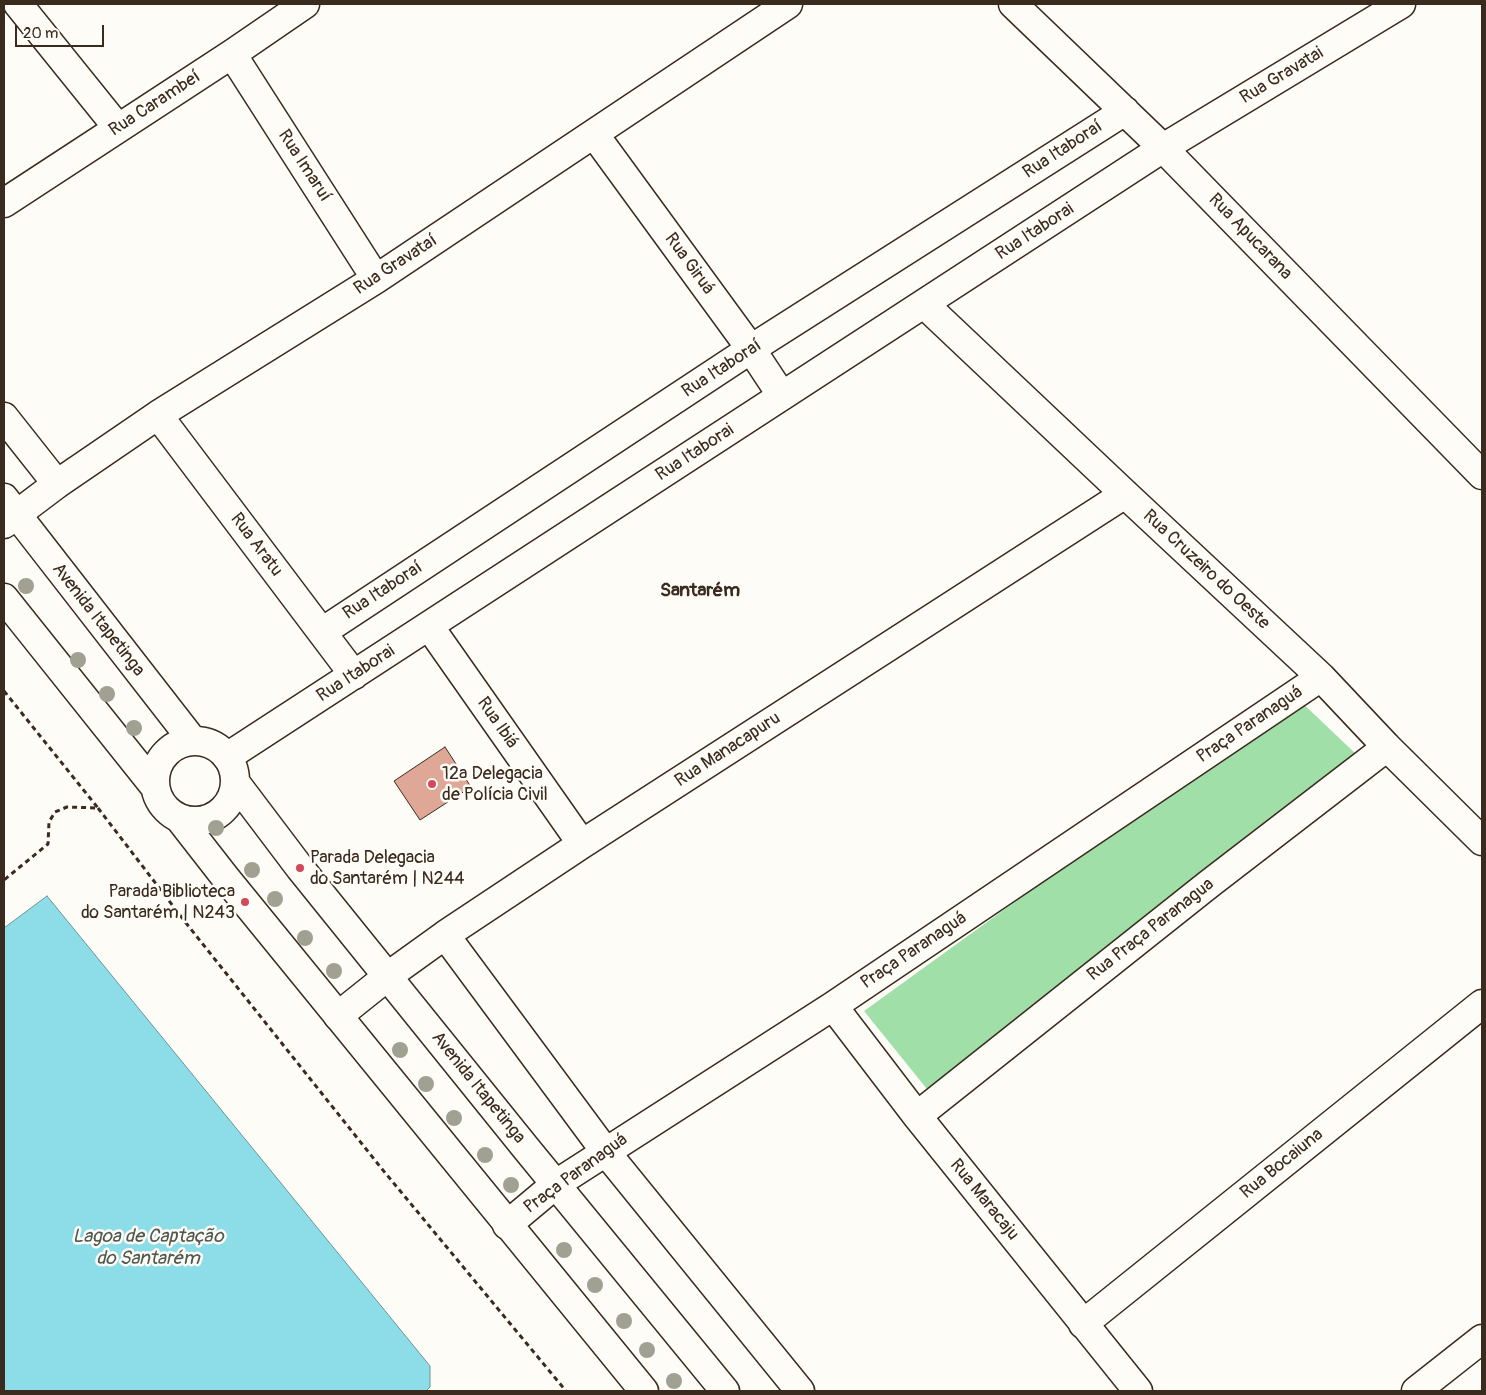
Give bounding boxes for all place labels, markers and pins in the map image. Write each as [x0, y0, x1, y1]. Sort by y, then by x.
place label: 12ª Delegacia de Polícia Civil [442, 763, 548, 806]
marker: 12ª Delegacia de Polícia Civil [426, 778, 438, 790]
place label: Parada Delegacia do Santarém | N244 [310, 847, 465, 890]
marker: Parada Delegacia do Santarém | N244 [294, 862, 306, 874]
place label: Parada Biblioteca do Santarém | N243 [81, 881, 235, 924]
marker: Parada Biblioteca do Santarém | N243 [239, 896, 251, 908]

